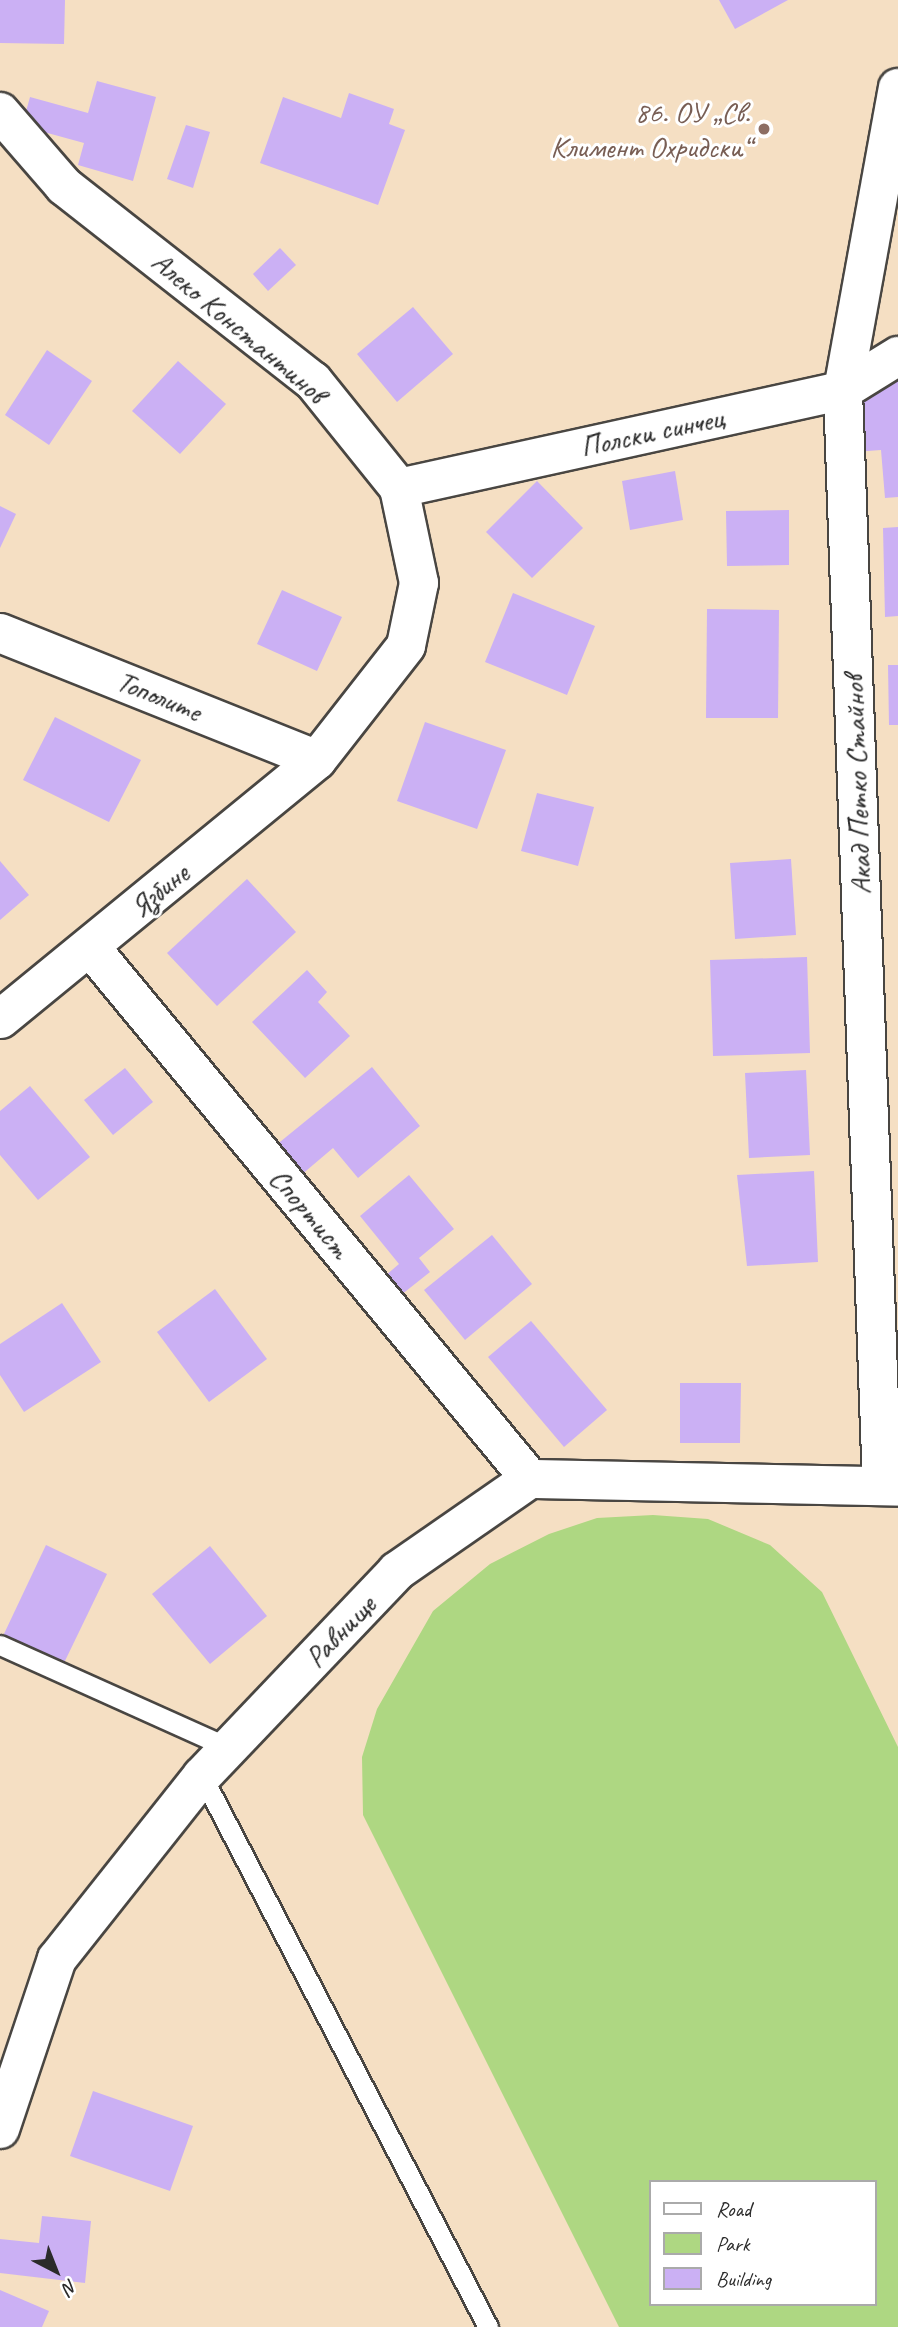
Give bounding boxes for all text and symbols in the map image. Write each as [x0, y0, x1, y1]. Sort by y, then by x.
place label: 86. ОУ „Св. Климент Охридски“ [550, 94, 750, 164]
marker: 86. ОУ „Св. Климент Охридски“ [756, 121, 772, 137]
street label: Алеко Константинов [146, 245, 332, 409]
street label: Полски синчец [577, 399, 727, 465]
street label: Тополите [111, 663, 207, 729]
street label: Акад Петко Стайнов [835, 677, 879, 893]
street label: Язбине [122, 855, 196, 925]
street label: Спортист [262, 1160, 358, 1266]
street label: Равнище [297, 1587, 383, 1675]
legend [650, 2180, 877, 2306]
text: Road [716, 2196, 751, 2222]
text: Park [716, 2231, 749, 2257]
north arrow [21, 2236, 91, 2306]
text: Building [716, 2266, 771, 2292]
text: N [58, 2274, 82, 2299]

